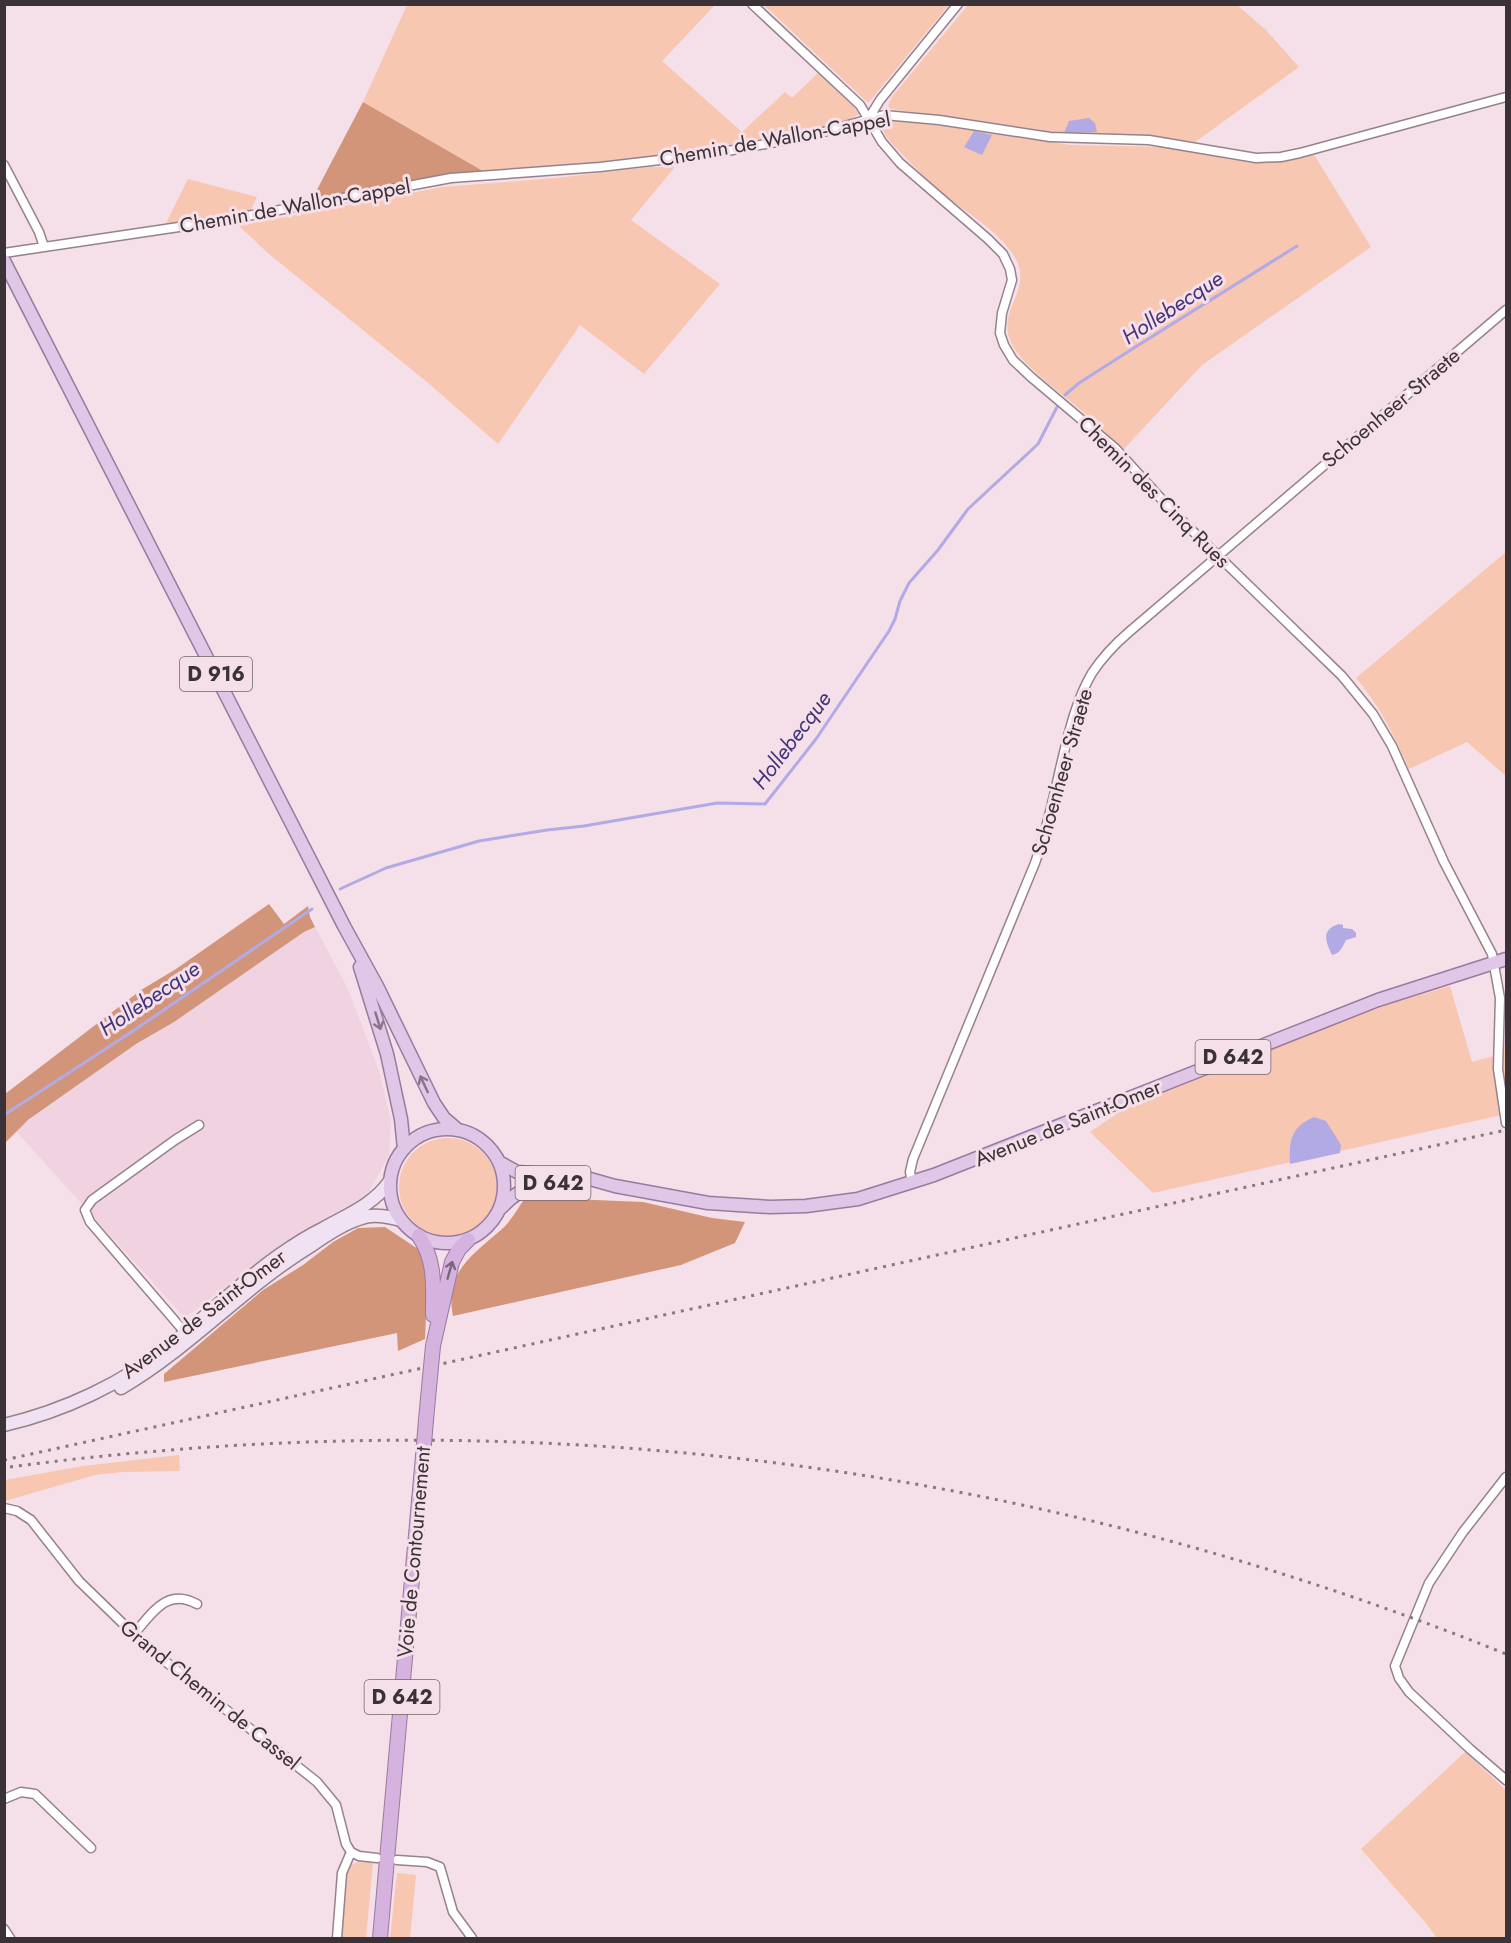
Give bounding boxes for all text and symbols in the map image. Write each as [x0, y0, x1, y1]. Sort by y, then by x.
street label: Chemin de Wallon-Cappel [657, 104, 893, 174]
street label: Chemin de Wallon-Cappel [177, 171, 413, 241]
water label: Hollebecque [1115, 262, 1229, 352]
street label: Schoenheer Straete [1315, 341, 1467, 475]
street label: Chemin des Cinq Rues [1071, 409, 1237, 575]
road number: D 916 [180, 657, 252, 691]
water label: Hollebecque [743, 684, 839, 796]
street label: Schoenheer Straete [1024, 685, 1100, 859]
water label: Hollebecque [92, 952, 206, 1044]
one-way arrow [373, 1011, 384, 1030]
road number: D 642 [1196, 1040, 1270, 1074]
street label: Avenue de Saint-Omer [970, 1071, 1167, 1174]
one-way arrow [418, 1075, 430, 1093]
road number: D 642 [516, 1166, 590, 1200]
street label: Avenue de Saint-Omer [115, 1242, 293, 1386]
one-way arrow [445, 1261, 456, 1280]
street label: Voie de Contournement [390, 1445, 438, 1659]
street label: Grand Chemin de Cassel [113, 1613, 307, 1777]
road number: D 642 [364, 1680, 440, 1714]

